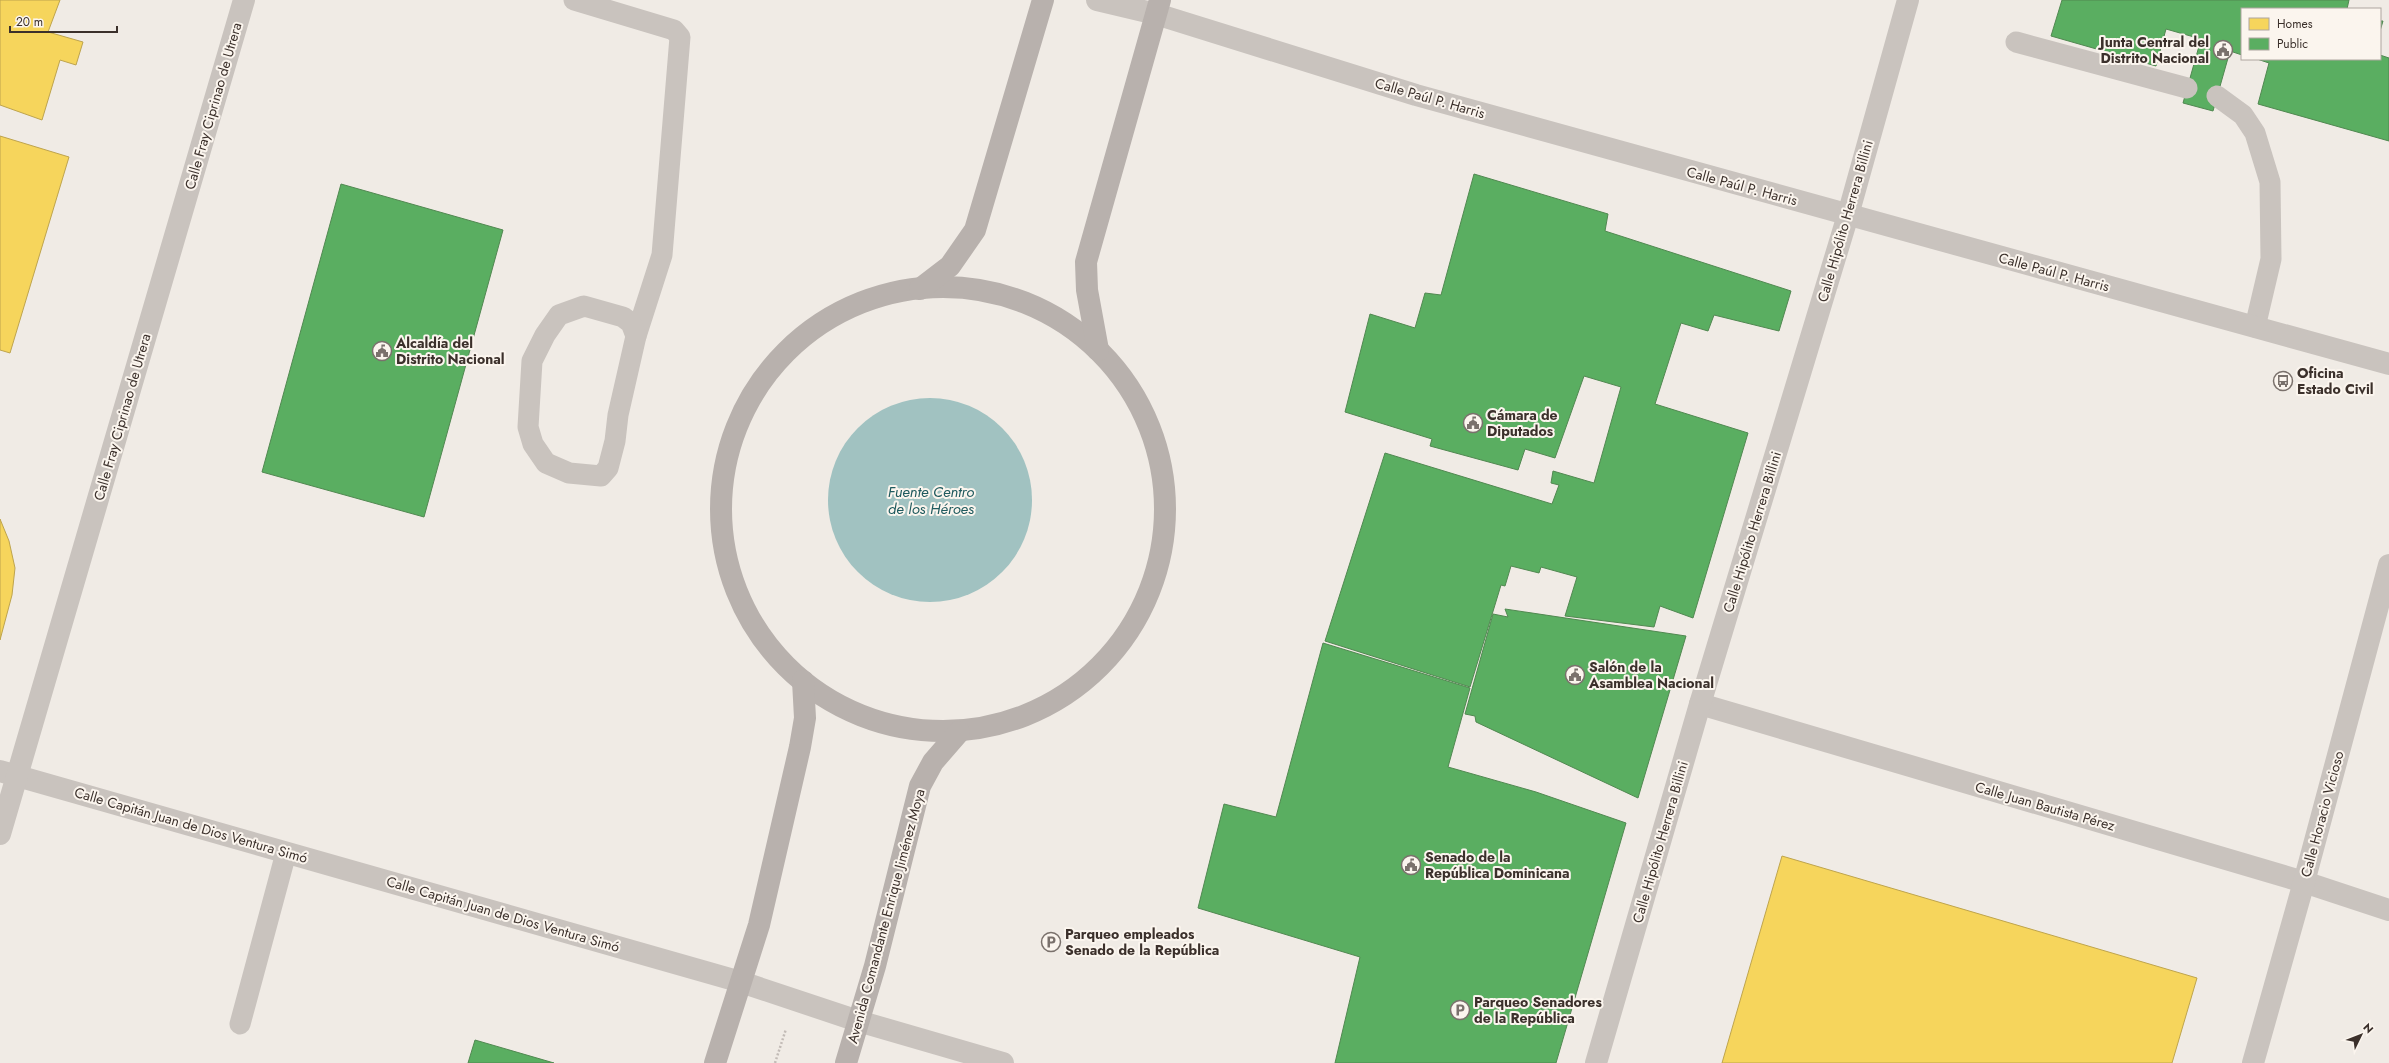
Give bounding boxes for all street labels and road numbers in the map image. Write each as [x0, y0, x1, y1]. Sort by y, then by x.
street label: Calle Fray Ciprinao de Utrera [180, 20, 246, 192]
street label: Calle Paúl P. Harris [1373, 73, 1488, 123]
street label: Calle Hipólito Herrera Billini [1812, 138, 1878, 304]
street label: Calle Paúl P. Harris [1685, 162, 1800, 210]
street label: Calle Paúl P. Harris [1997, 248, 2112, 296]
street label: Calle Fray Ciprinao de Utrera [89, 331, 155, 503]
street label: Calle Hipólito Herrera Billini [1718, 449, 1786, 615]
street label: Calle Horacio Vicioso [2296, 748, 2349, 879]
street label: Calle Hipólito Herrera Billini [1627, 759, 1693, 925]
street label: Calle Juan Bautista Pérez [1973, 776, 2118, 836]
street label: Calle Capitán Juan de Dios Ventura Simó [72, 782, 310, 868]
street label: Avenida Comandante Enrique Jiménez Moya [842, 787, 930, 1045]
street label: Calle Capitán Juan de Dios Ventura Simó [384, 871, 622, 957]

